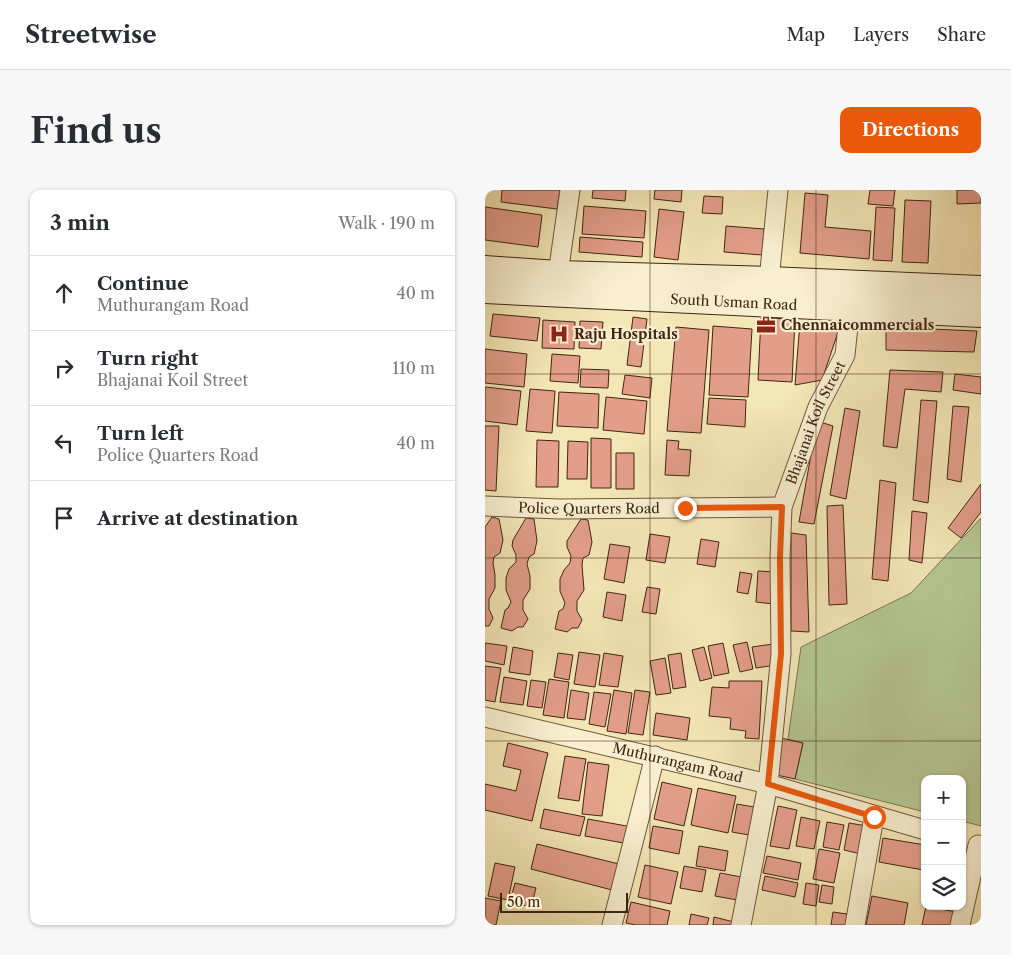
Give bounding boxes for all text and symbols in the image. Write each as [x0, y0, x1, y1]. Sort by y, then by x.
text: Streetwise [25, 20, 157, 49]
text: Map [787, 24, 825, 46]
text: Layers [853, 24, 909, 46]
text: Share [937, 24, 986, 46]
button: Directions [840, 107, 981, 153]
text: Find us [30, 109, 162, 152]
text: 3 min [50, 210, 110, 235]
text: Walk · 190 m [338, 213, 435, 233]
text: Continue [97, 272, 189, 295]
icon: ahead [50, 279, 78, 307]
text: 40 m [396, 283, 435, 303]
street label: South Usman Road [670, 290, 798, 314]
text: Muthurangam Road [97, 295, 249, 315]
office icon: Chennaicommercials [755, 314, 777, 336]
place label: Chennaicommercials [781, 316, 934, 334]
hospital icon: Raju Hospitals [548, 323, 570, 345]
place label: Raju Hospitals [574, 325, 678, 343]
text: Turn right [97, 347, 198, 370]
icon: right [50, 354, 78, 382]
text: 110 m [392, 358, 435, 378]
street label: Bhajanai Koil Street [782, 358, 849, 487]
text: Bhajanai Koil Street [97, 370, 248, 390]
text: Turn left [97, 422, 184, 445]
icon: left [50, 429, 78, 457]
text: 40 m [396, 433, 435, 453]
text: Police Quarters Road [97, 445, 259, 465]
route end [674, 497, 697, 520]
street label: Police Quarters Road [518, 498, 660, 518]
icon: arrive [50, 504, 78, 532]
text: Arrive at destination [97, 507, 298, 530]
street label: Muthurangam Road [611, 739, 745, 787]
map controls [921, 775, 966, 910]
button: + [921, 775, 966, 820]
route start [863, 806, 886, 829]
button: − [921, 820, 966, 865]
button: layers [921, 865, 966, 910]
scale bar [500, 890, 627, 913]
text: 50 m [507, 893, 540, 911]

